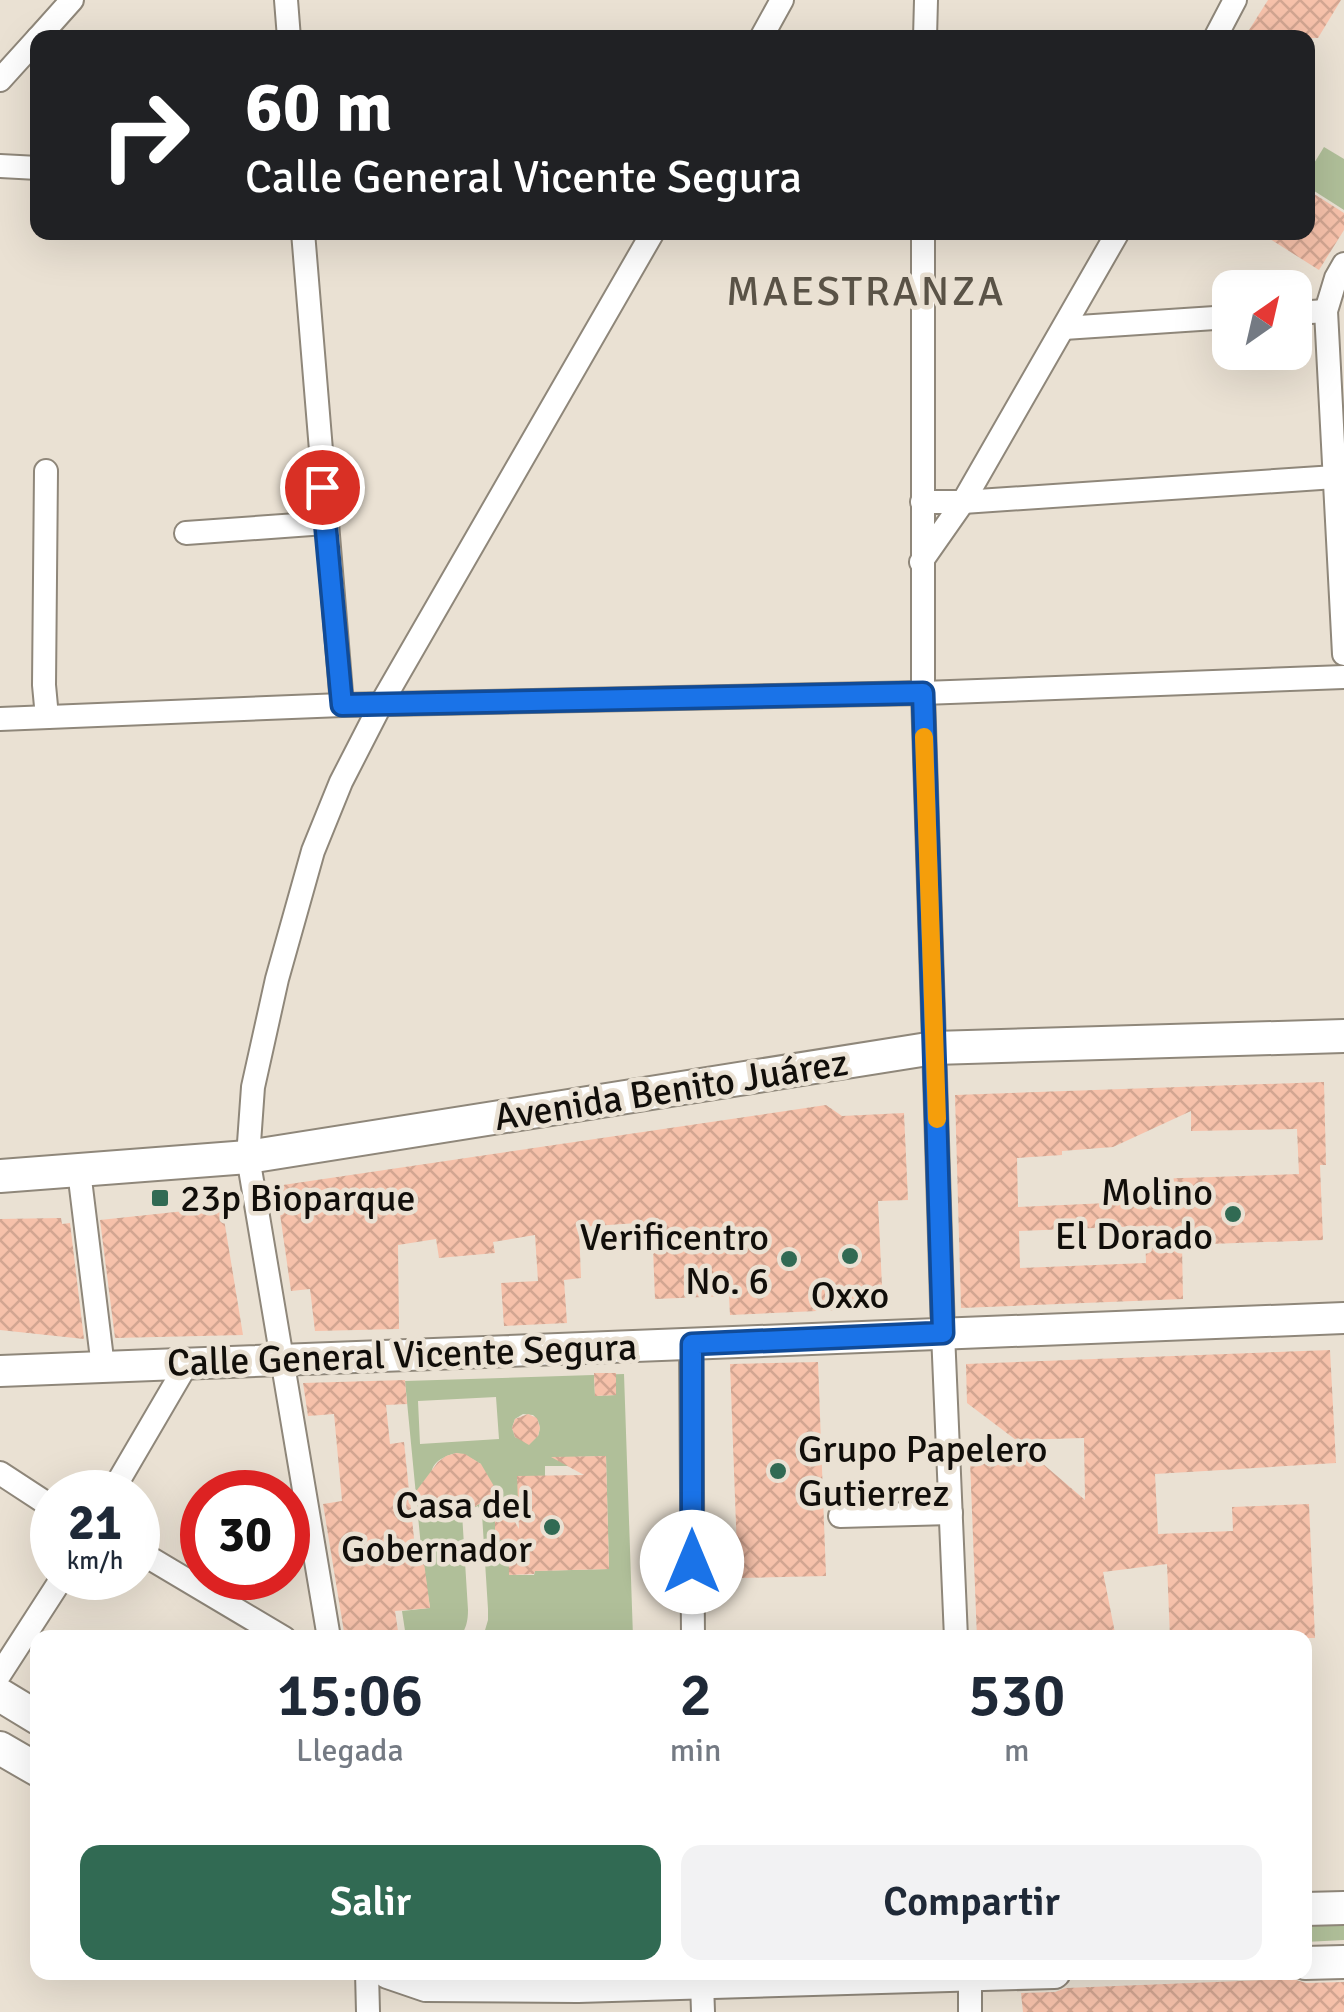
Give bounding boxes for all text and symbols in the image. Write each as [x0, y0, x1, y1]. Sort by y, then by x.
text: 60 m [245, 64, 393, 150]
icon: right [80, 70, 210, 200]
text: Calle General Vicente Segura [245, 150, 802, 205]
district label: MAESTRANZA [726, 266, 1006, 317]
north arrow [1212, 270, 1312, 370]
map controls [1212, 270, 1312, 370]
pin [280, 445, 365, 530]
icon: arrive [295, 460, 350, 515]
street label: Avenida Benito Juárez [491, 1039, 851, 1141]
place label: Molino El Dorado [1055, 1169, 1213, 1260]
place label: 23p Bioparque [180, 1175, 415, 1222]
marker: 23p Bioparque [149, 1187, 171, 1209]
marker: Molino El Dorado [1222, 1203, 1244, 1225]
place label: Verificentro No. 6 [579, 1214, 769, 1305]
marker: Oxxo [839, 1245, 861, 1267]
marker: Verificentro No. 6 [778, 1248, 800, 1270]
place label: Oxxo [811, 1272, 889, 1319]
street label: Calle General Vicente Segura [166, 1323, 638, 1387]
place label: Grupo Papelero Gutierrez [798, 1426, 1047, 1517]
marker: Grupo Papelero Gutierrez [767, 1460, 789, 1482]
speed limit sign: 30 [180, 1470, 310, 1600]
place label: Casa del Gobernador [341, 1482, 532, 1573]
text: 21 [68, 1492, 122, 1554]
position arrow [640, 1510, 744, 1614]
marker: Casa del Gobernador [541, 1516, 563, 1538]
text: km/h [67, 1545, 123, 1576]
text: 15:06 [277, 1659, 423, 1733]
text: 2 [679, 1659, 712, 1733]
text: 530 [968, 1659, 1065, 1733]
text: Llegada [296, 1731, 404, 1770]
text: min [670, 1731, 721, 1770]
text: m [1004, 1731, 1030, 1770]
button: Salir [80, 1845, 661, 1960]
button: Compartir [681, 1845, 1262, 1960]

